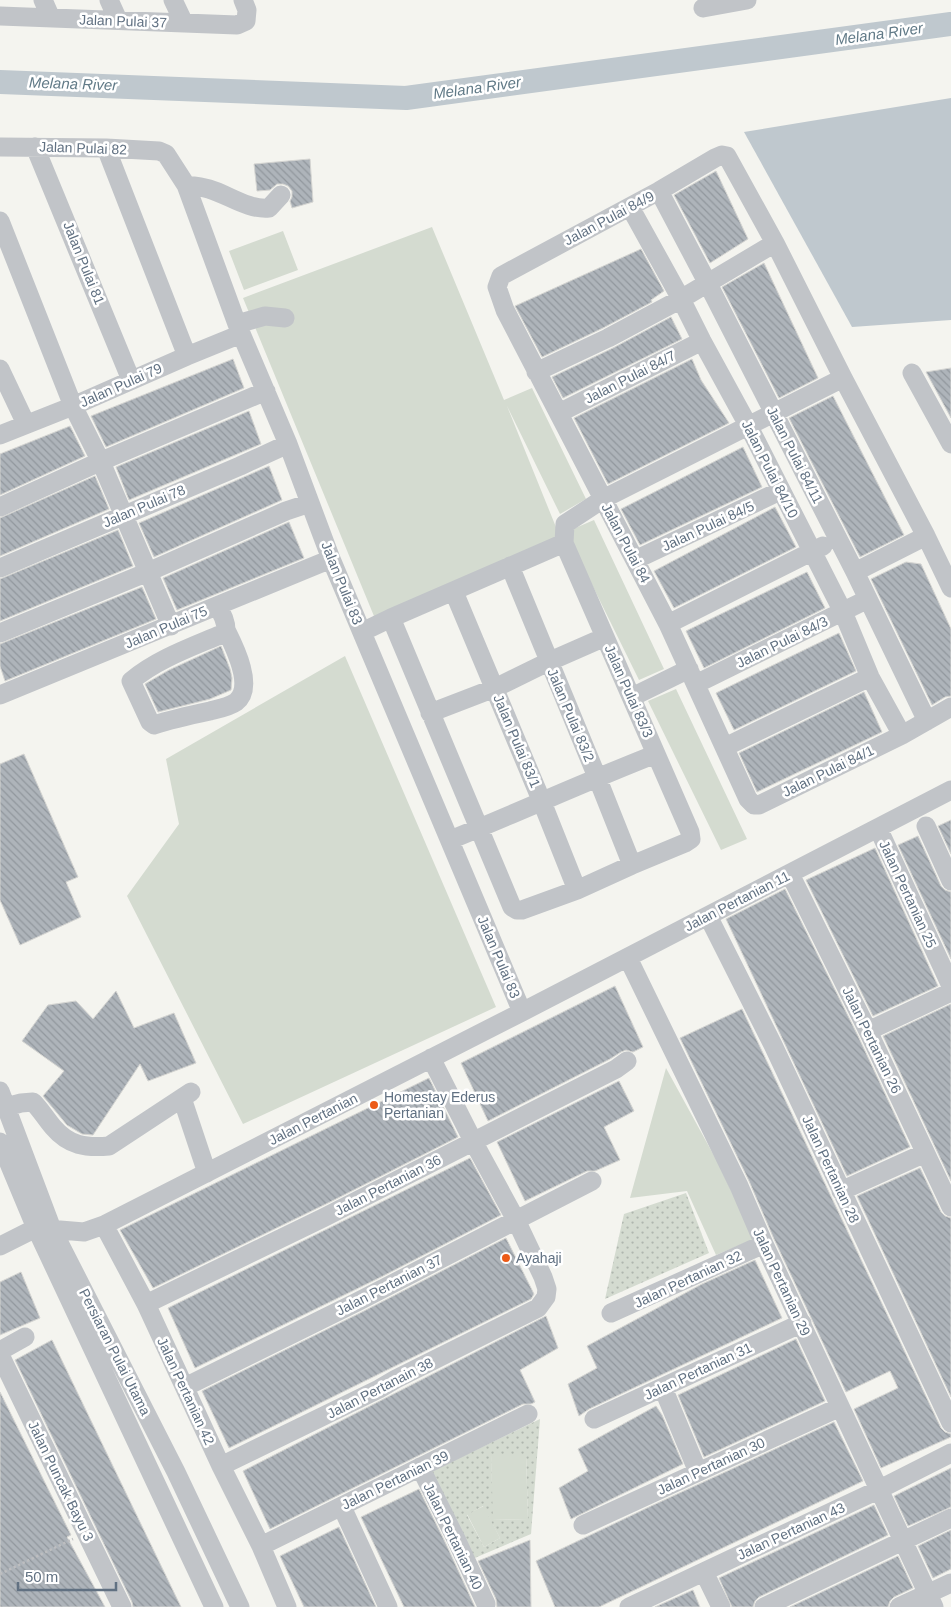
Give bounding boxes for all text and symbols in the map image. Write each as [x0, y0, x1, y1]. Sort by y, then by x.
street label: Jalan Pulai 37 [79, 11, 167, 31]
water label: Melana River [834, 19, 925, 48]
water label: Melana River [29, 73, 118, 94]
water label: Melana River [432, 73, 523, 102]
street label: Jalan Pulai 82 [39, 138, 127, 158]
street label: Jalan Pulai 84/9 [561, 187, 657, 248]
street label: Jalan Pulai 81 [60, 219, 108, 307]
street label: Jalan Pulai 84/7 [582, 347, 678, 407]
street label: Jalan Pulai 79 [78, 360, 165, 410]
street label: Jalan Pulai 84/11 [764, 404, 826, 506]
street label: Jalan Pulai 84/10 [738, 418, 802, 521]
street label: Jalan Pulai 78 [100, 481, 188, 531]
street label: Jalan Pulai 84/5 [659, 498, 757, 554]
street label: Jalan Pulai 84 [598, 500, 654, 586]
street label: Jalan Pulai 83 [318, 539, 366, 627]
street label: Jalan Pulai 75 [122, 602, 210, 652]
street label: Jalan Pulai 84/3 [734, 613, 830, 671]
street label: Jalan Pulai 83/3 [601, 642, 657, 740]
street label: Jalan Pulai 83/2 [544, 666, 598, 764]
street label: Jalan Pulai 83/1 [490, 692, 544, 790]
street label: Jalan Pulai 84/1 [780, 742, 876, 800]
street label: Jalan Pertanian 25 [876, 838, 940, 950]
street label: Jalan Pertanian 11 [682, 868, 792, 934]
street label: Jalan Pulai 83 [474, 913, 524, 1001]
street label: Jalan Pertanian 26 [839, 984, 905, 1096]
place label: Homestay Ederus Pertanian [384, 1089, 495, 1121]
street label: Jalan Pertanian [266, 1090, 360, 1148]
marker: Homestay Ederus Pertanian [368, 1099, 380, 1111]
street label: Jalan Pertanian 28 [799, 1113, 863, 1225]
street label: Jalan Pertanian 36 [332, 1151, 444, 1219]
street label: Jalan Pertanian 29 [750, 1226, 814, 1338]
street label: Jalan Pertanian 32 [632, 1247, 744, 1311]
place label: Ayahaji [516, 1250, 562, 1266]
street label: Jalan Pertanian 37 [333, 1251, 445, 1319]
marker: Ayahaji [500, 1252, 512, 1264]
street label: Persiaran Pulai Utama [76, 1286, 154, 1418]
street label: Jalan Pertanian 42 [154, 1335, 218, 1447]
street label: Jalan Pertanian 31 [642, 1339, 754, 1403]
street label: Jalan Pertanain 38 [324, 1354, 436, 1422]
street label: Jalan Puncak Bayu 3 [25, 1418, 97, 1544]
street label: Jalan Pertanian 30 [655, 1434, 767, 1498]
street label: Jalan Pertanian 39 [339, 1447, 451, 1513]
street label: Jalan Pertanian 40 [420, 1480, 486, 1592]
street label: Jalan Pertanian 43 [735, 1499, 847, 1563]
scale bar [18, 1560, 115, 1592]
text: 50 m [25, 1568, 58, 1585]

